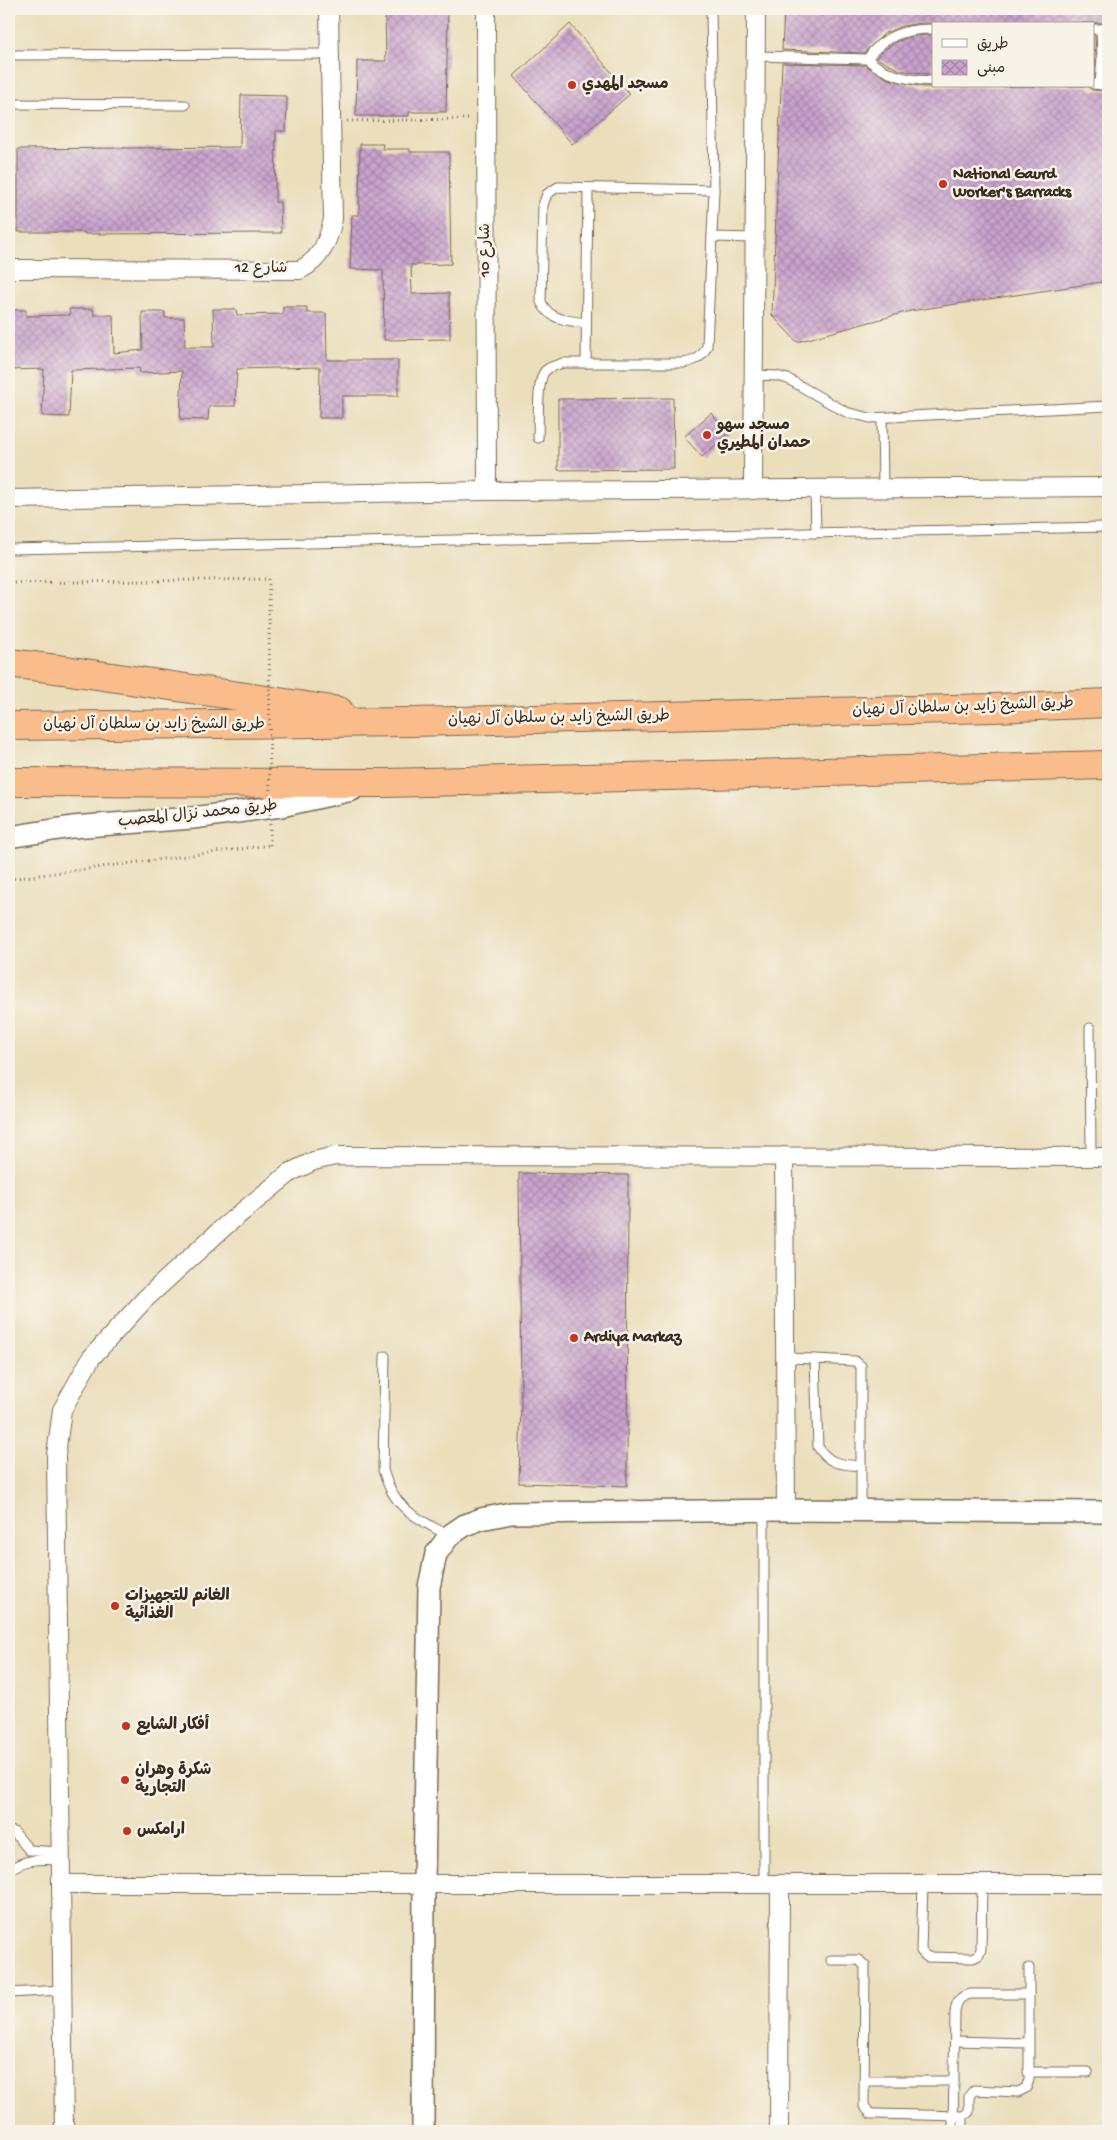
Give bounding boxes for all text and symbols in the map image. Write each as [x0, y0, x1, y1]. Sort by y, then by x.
legend [932, 22, 1094, 88]
text: طريق [977, 36, 1009, 54]
text: مبنى [977, 60, 1005, 78]
place label: مسجد المهدي [582, 75, 668, 95]
marker: مسجد المهدي [566, 79, 578, 91]
place label: National Gaurd Worker's Barracks [952, 166, 1072, 203]
marker: National Gaurd Worker's Barracks [937, 178, 949, 190]
street label: شارع 10 [477, 223, 496, 278]
street label: شارع 12 [234, 260, 287, 279]
place label: مسجد سهو حمدان المطيري [715, 417, 811, 454]
marker: مسجد سهو حمدان المطيري [701, 429, 713, 441]
street label: طريق الشيخ زايد بن سلطان آل نهيان [852, 694, 1074, 721]
street label: طريق الشيخ زايد بن سلطان آل نهيان [448, 707, 670, 730]
street label: طريق الشيخ زايد بن سلطان آل نهيان [43, 715, 265, 735]
street label: طريق محمد نزال المعصب [117, 796, 279, 833]
place label: Ardiya Markaz [583, 1329, 682, 1348]
marker: Ardiya Markaz [568, 1332, 580, 1344]
place label: الغانم للتجهيزات الغذائية [125, 1587, 230, 1625]
marker: الغانم للتجهيزات الغذائية [109, 1600, 121, 1612]
place label: أفكار الشايع [136, 1713, 210, 1736]
marker: أفكار الشايع [120, 1720, 132, 1732]
place label: شكرة وهران التجارية [135, 1761, 211, 1799]
marker: شكرة وهران التجارية [119, 1774, 131, 1786]
place label: ارامكس [137, 1821, 185, 1841]
marker: ارامكس [121, 1825, 133, 1837]

